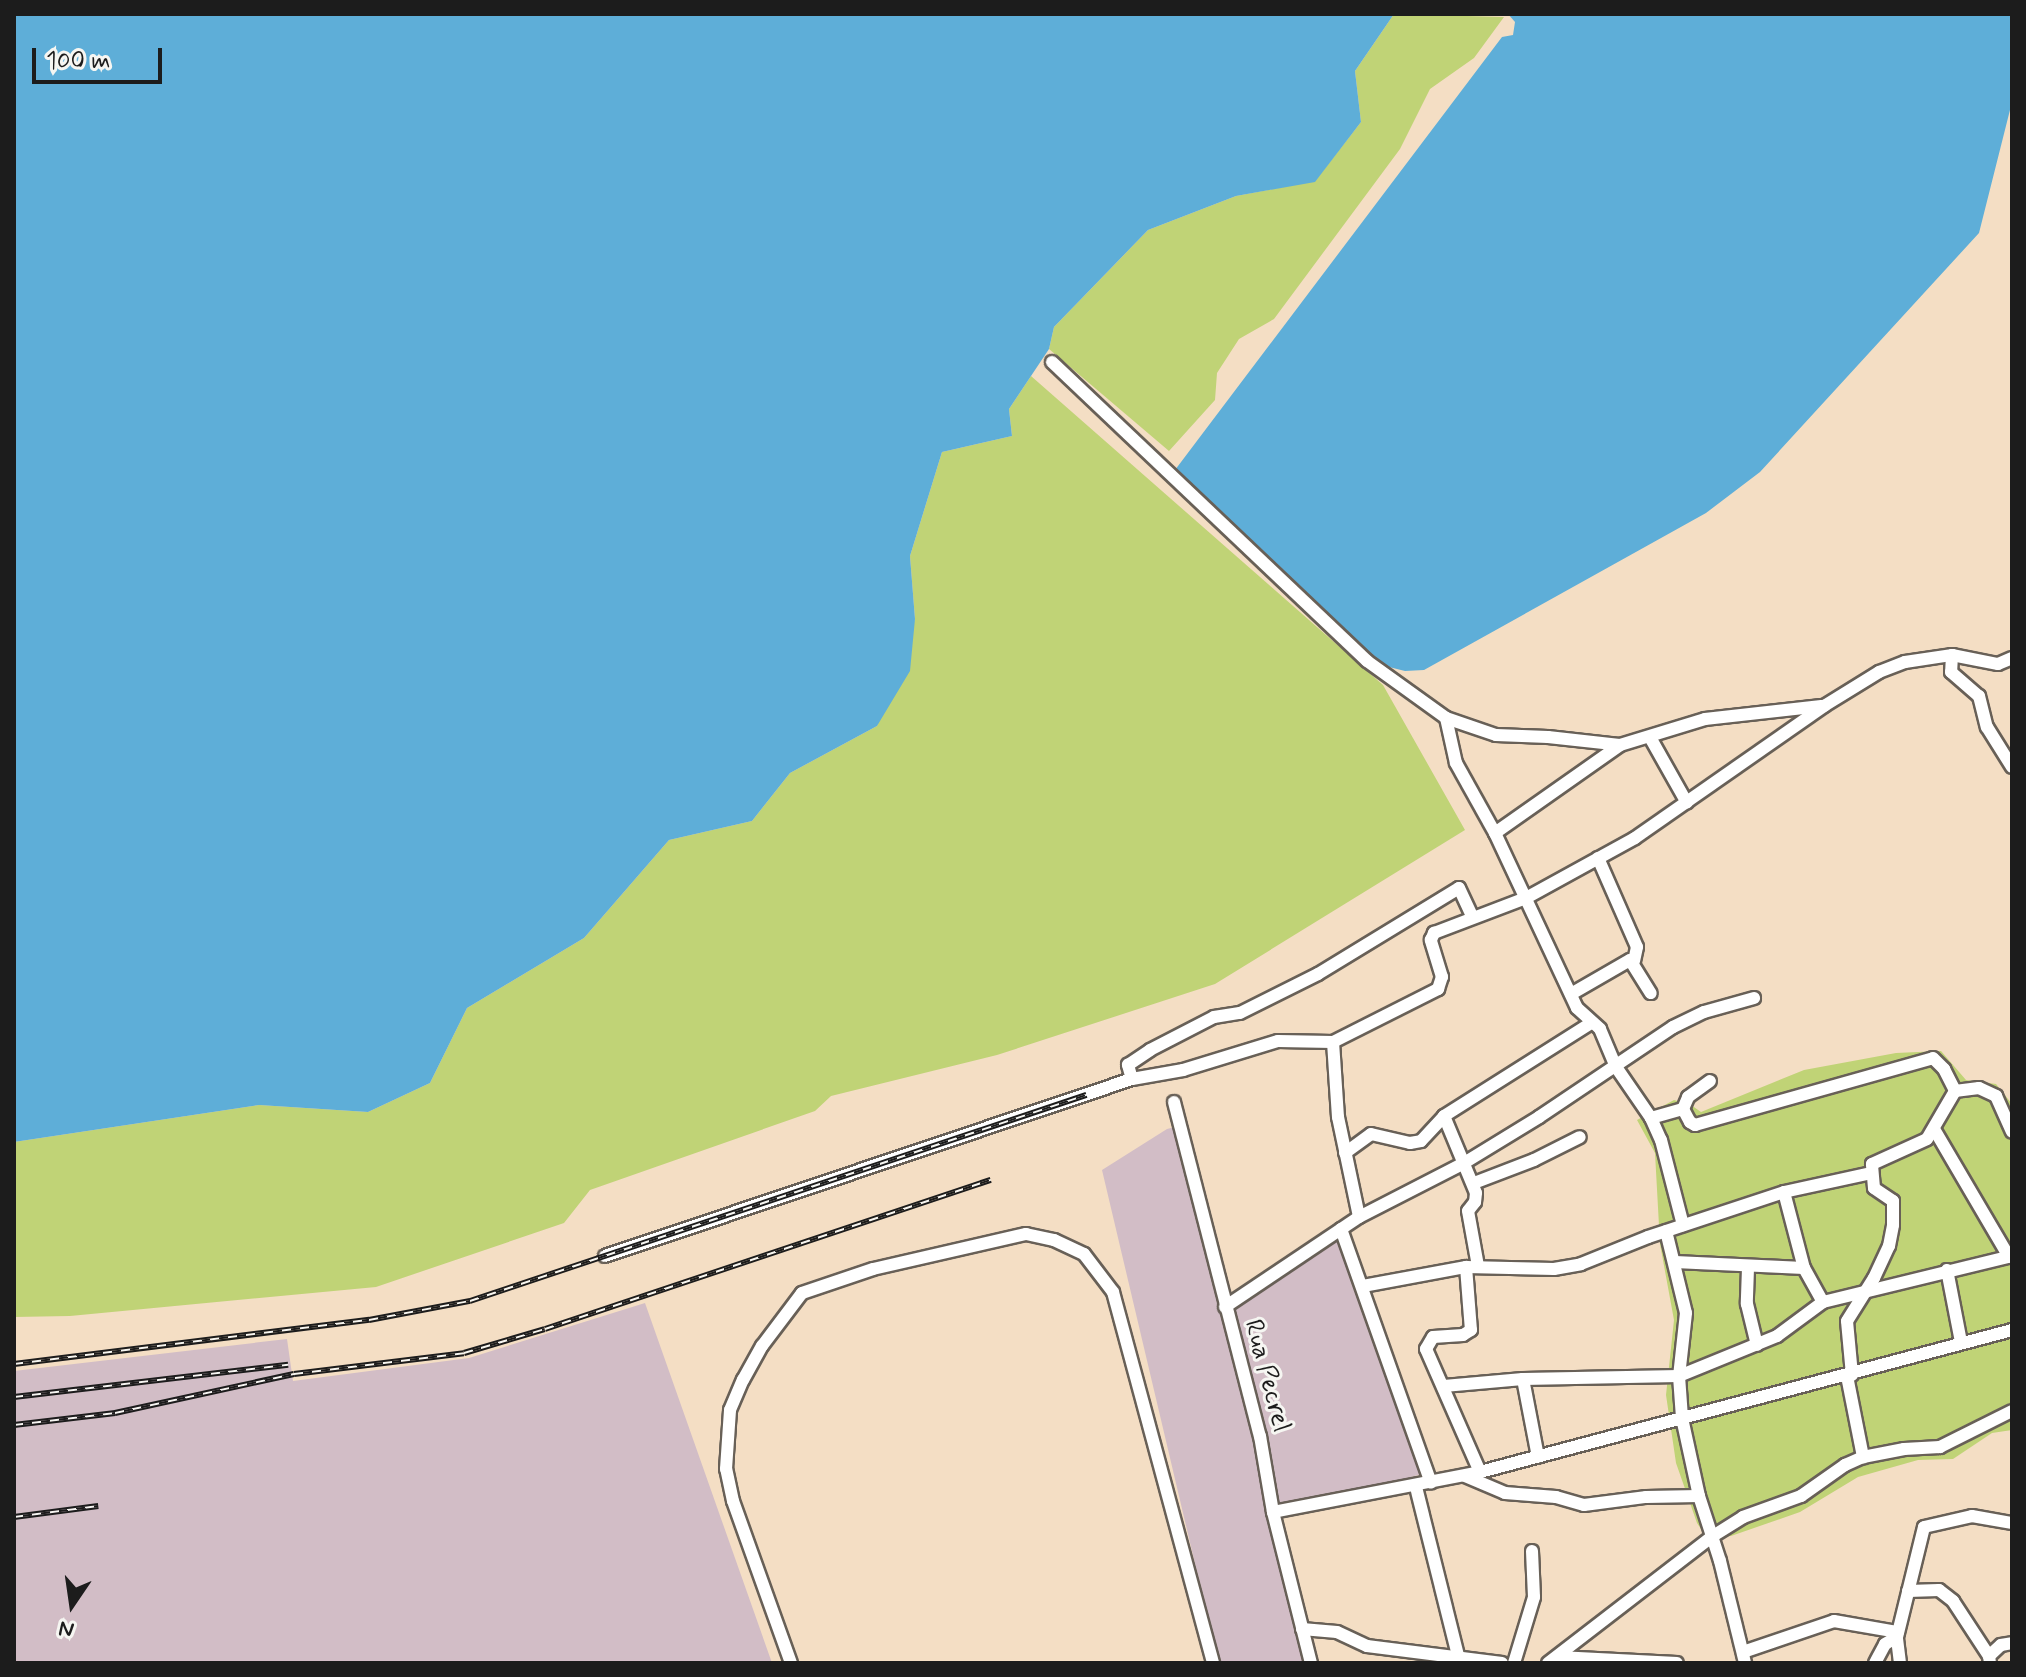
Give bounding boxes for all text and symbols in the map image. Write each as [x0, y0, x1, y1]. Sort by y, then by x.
scale bar [36, 32, 166, 82]
text: 100 m [46, 46, 110, 77]
street label: Rua Pecrel [1236, 1316, 1296, 1436]
north arrow [32, 1565, 112, 1645]
text: N [56, 1613, 77, 1644]

